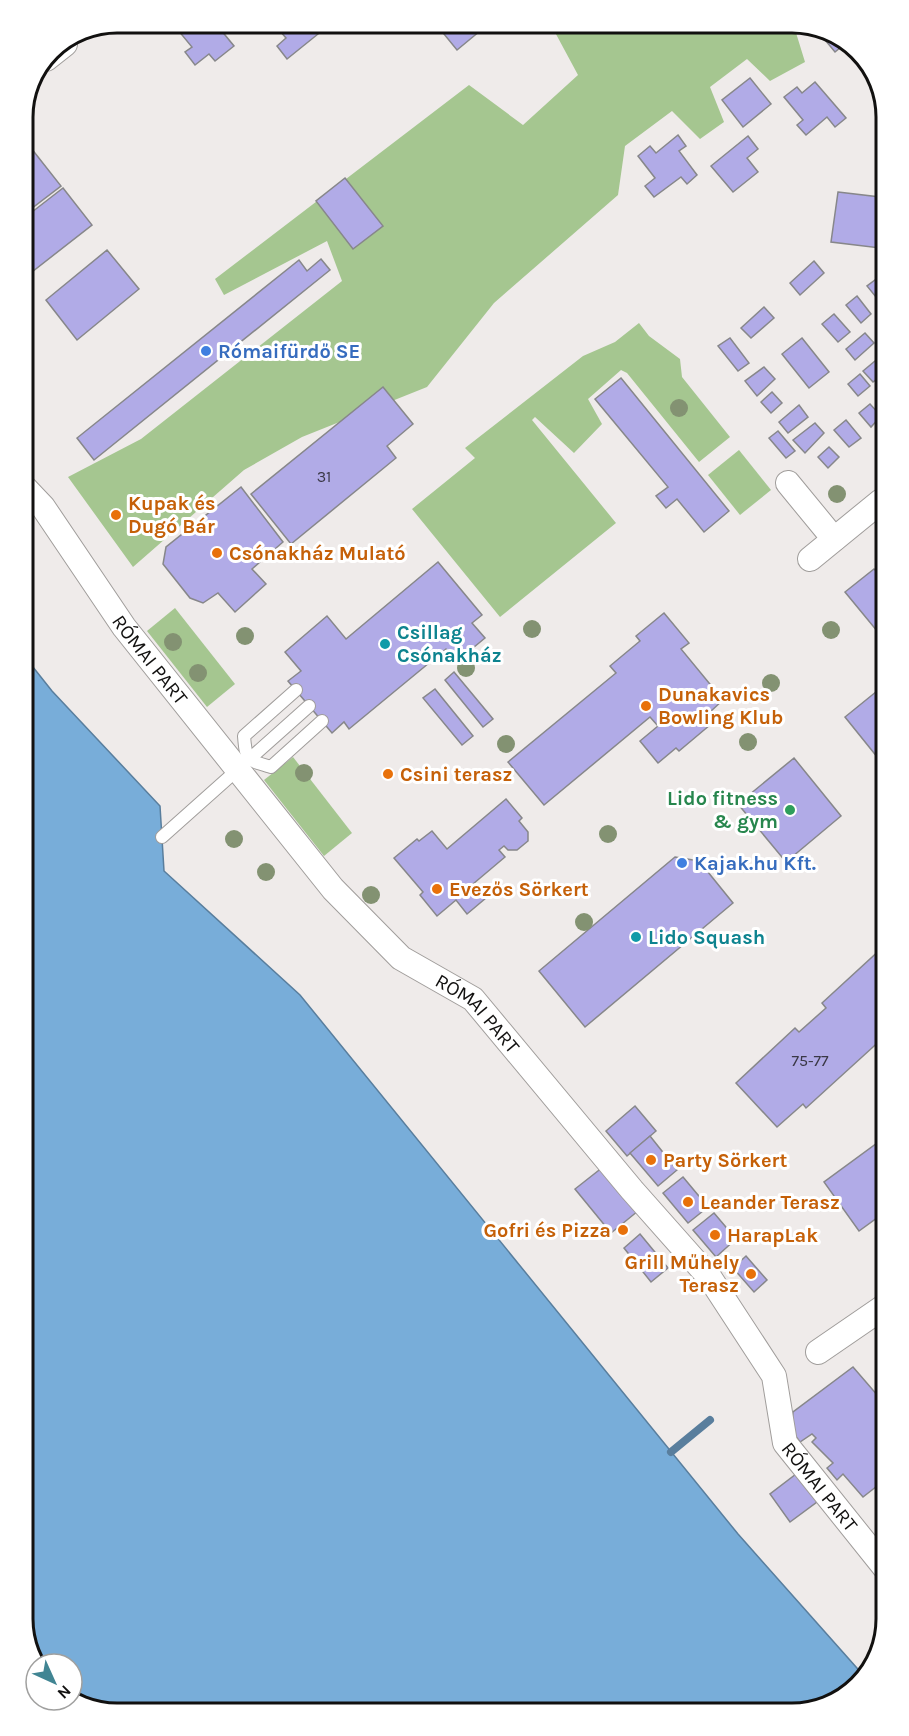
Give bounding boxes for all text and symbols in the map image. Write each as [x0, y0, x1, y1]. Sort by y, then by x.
place label: Rómaifürdő SE [218, 340, 360, 363]
marker: Rómaifürdő SE [199, 344, 213, 358]
house number: 31 [317, 467, 331, 486]
place label: Kupak és Dugó Bár [128, 492, 216, 538]
marker: Kupak és Dugó Bár [109, 508, 123, 522]
place label: Csónakház Mulató [229, 542, 406, 565]
marker: Csónakház Mulató [210, 546, 224, 560]
street label: RÓMAI PART [108, 610, 193, 709]
place label: Csillag Csónakház [397, 621, 502, 667]
marker: Csillag Csónakház [378, 637, 392, 651]
place label: Dunakavics Bowling Klub [658, 683, 783, 729]
marker: Dunakavics Bowling Klub [639, 699, 653, 713]
place label: Csini terasz [400, 763, 512, 786]
marker: Csini terasz [381, 767, 395, 781]
place label: Lido fitness & gym [667, 787, 778, 833]
marker: Lido fitness & gym [783, 803, 797, 817]
place label: Kajak.hu Kft. [694, 852, 816, 875]
marker: Kajak.hu Kft. [675, 856, 689, 870]
place label: Evezős Sörkert [449, 878, 589, 901]
marker: Evezős Sörkert [430, 882, 444, 896]
place label: Lido Squash [648, 926, 765, 949]
marker: Lido Squash [629, 930, 643, 944]
street label: RÓMAI PART [431, 969, 525, 1058]
house number: 75-77 [791, 1051, 829, 1070]
place label: Party Sörkert [663, 1149, 787, 1172]
marker: Party Sörkert [644, 1153, 658, 1167]
place label: Leander Terasz [700, 1191, 840, 1214]
marker: Leander Terasz [681, 1195, 695, 1209]
place label: Gofri és Pizza [483, 1219, 611, 1242]
marker: Gofri és Pizza [616, 1223, 630, 1237]
place label: HarapLak [727, 1224, 818, 1247]
marker: HarapLak [708, 1228, 722, 1242]
place label: Grill Műhely Terasz [625, 1251, 739, 1297]
marker: Grill Műhely Terasz [744, 1267, 758, 1281]
street label: RÓMAI PART [777, 1437, 863, 1536]
north arrow [24, 1652, 84, 1712]
text: N [53, 1681, 75, 1703]

